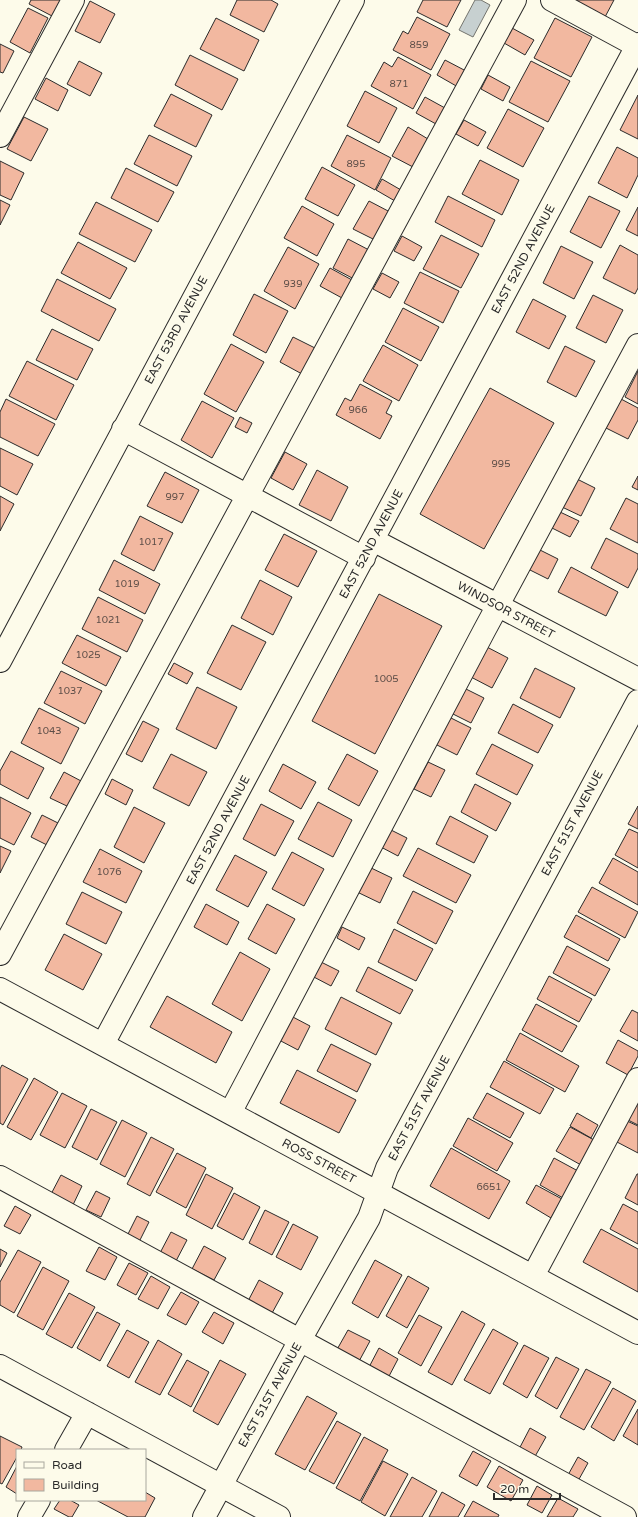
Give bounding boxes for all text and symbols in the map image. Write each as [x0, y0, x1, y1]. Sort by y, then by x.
house number: 859 [410, 39, 428, 51]
house number: 871 [390, 78, 408, 90]
house number: 895 [347, 158, 365, 170]
street label: EAST 52ND AVENUE [488, 202, 558, 316]
street label: EAST 53RD AVENUE [142, 273, 211, 386]
house number: 939 [284, 278, 302, 290]
house number: 966 [349, 404, 367, 416]
house number: 995 [492, 458, 510, 470]
street label: EAST 52ND AVENUE [336, 487, 406, 601]
house number: 997 [166, 491, 184, 503]
house number: 1017 [138, 536, 164, 548]
house number: 1019 [114, 578, 140, 590]
street label: WINDSOR STREET [455, 578, 558, 642]
house number: 1021 [95, 614, 121, 626]
house number: 1025 [75, 649, 101, 661]
house number: 1005 [373, 673, 399, 685]
house number: 1037 [57, 685, 83, 697]
house number: 1043 [36, 725, 62, 737]
street label: EAST 51ST AVENUE [538, 768, 606, 878]
street label: EAST 52ND AVENUE [183, 773, 253, 887]
house number: 1076 [96, 866, 122, 878]
street label: EAST 51ST AVENUE [385, 1053, 453, 1163]
street label: ROSS STREET [280, 1136, 359, 1187]
house number: 6651 [476, 1181, 502, 1193]
street label: EAST 51ST AVENUE [235, 1340, 305, 1450]
legend [16, 1449, 146, 1501]
text: Road [52, 1458, 82, 1472]
scale bar [494, 1475, 560, 1501]
text: Building [52, 1478, 99, 1492]
text: 20 m [500, 1482, 529, 1496]

